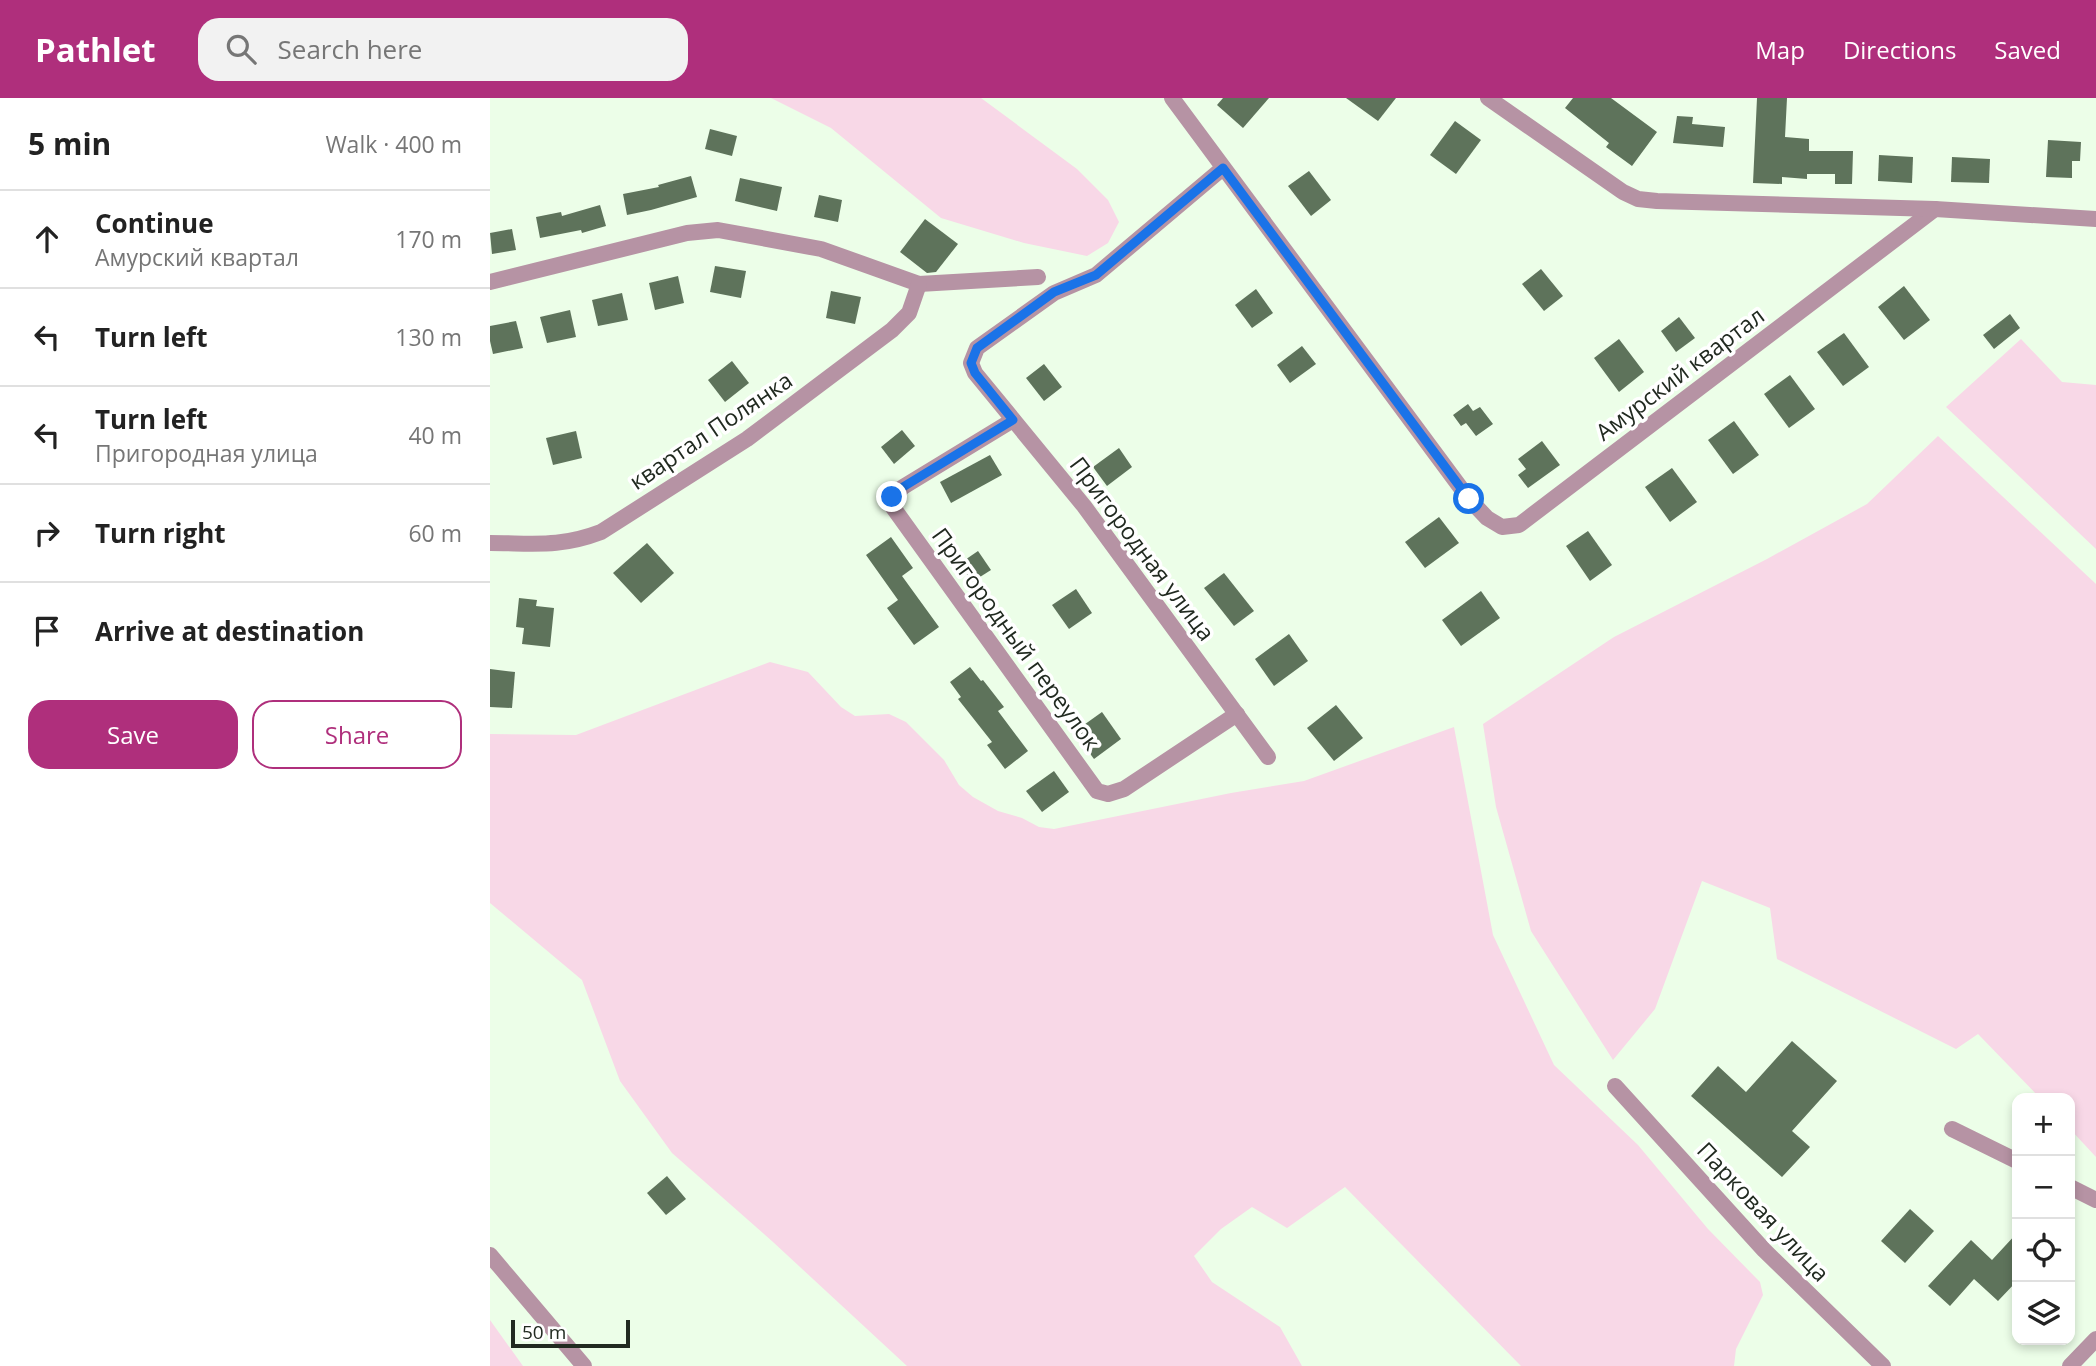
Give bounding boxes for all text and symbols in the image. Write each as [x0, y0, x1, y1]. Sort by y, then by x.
search box [198, 18, 688, 81]
text: Pathlet [35, 27, 156, 72]
icon: search [222, 30, 260, 68]
text: Search here [278, 31, 422, 67]
text: Map [1755, 33, 1805, 66]
text: Directions [1843, 33, 1956, 66]
text: Saved [1994, 33, 2061, 66]
text: 5 min [28, 123, 111, 164]
text: Walk · 400 m [325, 128, 462, 160]
text: Continue [95, 205, 214, 241]
icon: ahead [28, 220, 66, 258]
text: 170 m [395, 223, 462, 255]
text: Амурский квартал [95, 241, 299, 273]
street label: Амурский квартал [1588, 299, 1770, 447]
icon: left [28, 318, 66, 356]
text: Turn left [95, 319, 207, 355]
text: 130 m [395, 321, 462, 353]
street label: квартал Полянка [623, 364, 798, 497]
text: Turn left [95, 401, 207, 437]
icon: left [28, 416, 66, 454]
text: 40 m [408, 419, 462, 451]
text: Пригородная улица [95, 437, 318, 469]
street label: Пригородная улица [1063, 450, 1223, 647]
route end [876, 481, 907, 512]
route start [1453, 483, 1484, 514]
icon: right [28, 514, 66, 552]
text: Turn right [95, 515, 226, 551]
text: 60 m [408, 517, 462, 549]
street label: Пригородный переулок [925, 521, 1108, 756]
icon: arrive [28, 612, 66, 650]
text: Arrive at destination [95, 613, 364, 649]
button: Save [28, 700, 238, 769]
button: Share [252, 700, 462, 769]
map controls [2012, 1093, 2075, 1345]
button: + [2012, 1093, 2075, 1156]
street label: Парковая улица [1690, 1134, 1837, 1288]
button: − [2012, 1156, 2075, 1219]
button: locate [2012, 1219, 2075, 1282]
button: layers [2012, 1282, 2075, 1345]
scale bar [511, 1317, 630, 1349]
text: 50 m [522, 1319, 566, 1345]

